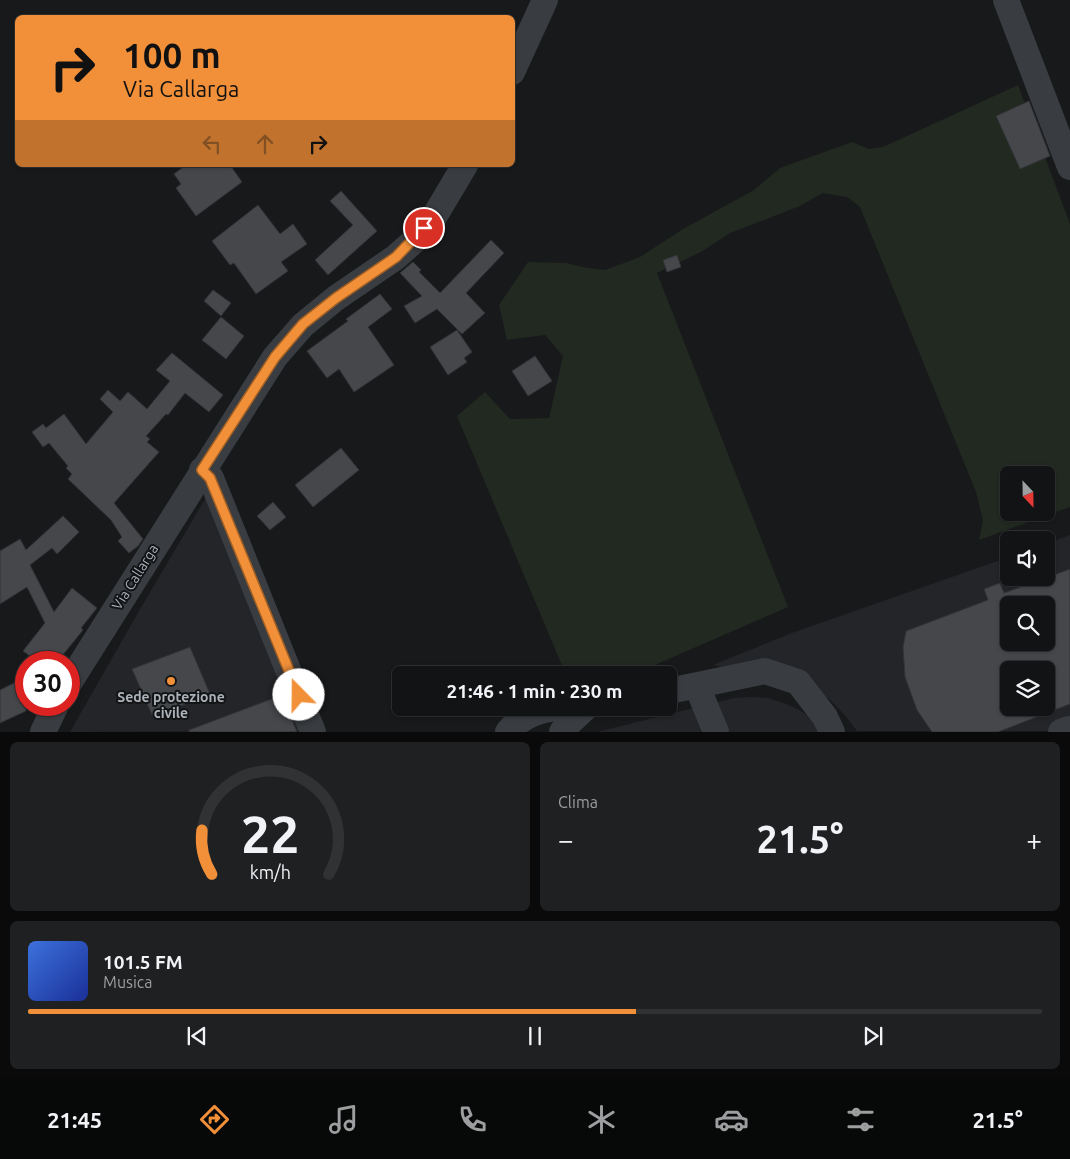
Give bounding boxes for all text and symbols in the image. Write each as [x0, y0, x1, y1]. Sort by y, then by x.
icon: right [40, 35, 105, 100]
text: 100 m [123, 35, 221, 75]
text: Via Callarga [123, 76, 239, 101]
icon: left [198, 130, 226, 158]
icon: ahead [251, 130, 279, 158]
icon: right [304, 130, 332, 158]
pin [403, 207, 445, 249]
icon: arrive [410, 214, 438, 242]
north arrow [1000, 466, 1055, 521]
map controls [1000, 466, 1055, 716]
button: sound [1000, 531, 1055, 586]
street label: Via Callarga [109, 541, 161, 613]
button: search [1000, 596, 1055, 651]
speed limit sign: 30 [15, 651, 80, 716]
button: layers [1000, 661, 1055, 716]
position arrow [272, 668, 324, 720]
marker: Sede protezione civile [165, 675, 177, 687]
text: 21:46 · 1 min · 230 m [447, 680, 622, 702]
place label: Sede protezione civile [117, 689, 225, 721]
text: Clima [558, 793, 598, 811]
text: 22 [241, 805, 299, 863]
text: 21.5° [756, 818, 844, 860]
text: − [558, 824, 574, 855]
text: + [1026, 824, 1042, 855]
text: km/h [249, 862, 291, 882]
text: 101.5 FM [103, 951, 183, 973]
text: Musica [103, 973, 153, 991]
icon: previous [183, 1022, 211, 1050]
icon: pause [521, 1022, 549, 1050]
icon: next [859, 1022, 887, 1050]
icon: directions [197, 1102, 232, 1137]
icon: music [326, 1102, 361, 1137]
icon: phone [455, 1102, 490, 1137]
icon: climate [584, 1102, 619, 1137]
icon: car [714, 1102, 749, 1137]
icon: filters [843, 1102, 878, 1137]
text: 21:45 [47, 1107, 102, 1132]
text: 21.5° [972, 1107, 1023, 1132]

